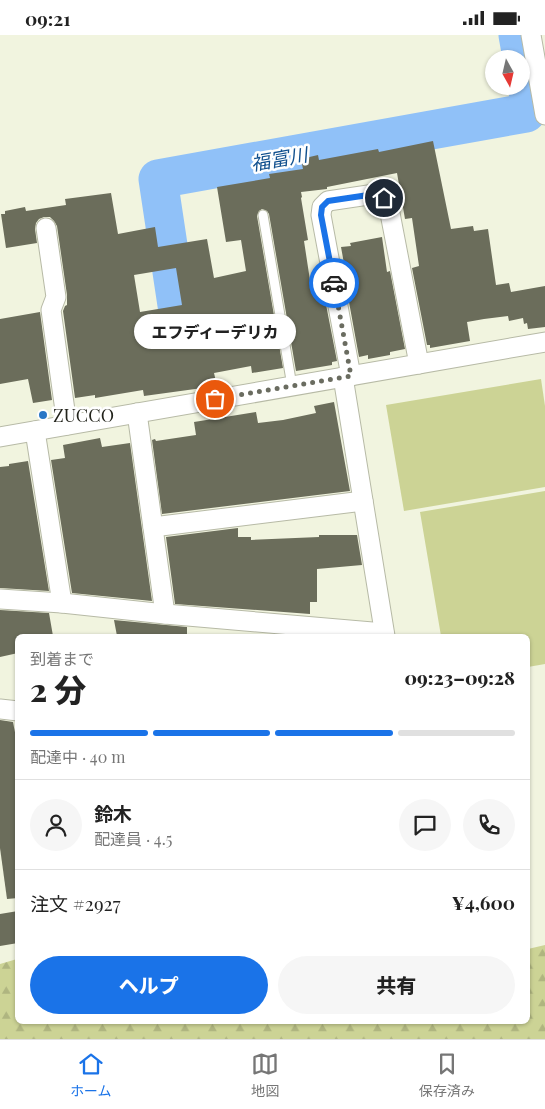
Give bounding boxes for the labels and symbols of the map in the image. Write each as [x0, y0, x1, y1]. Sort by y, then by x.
north arrow [485, 50, 530, 95]
water label: 福富川 [249, 140, 311, 176]
pin [363, 177, 405, 219]
courier [309, 258, 359, 308]
callout: エフディーデリカ [134, 314, 296, 349]
pin [194, 378, 236, 420]
place label: ZUCCO [53, 403, 114, 427]
marker: ZUCCO [37, 409, 49, 421]

